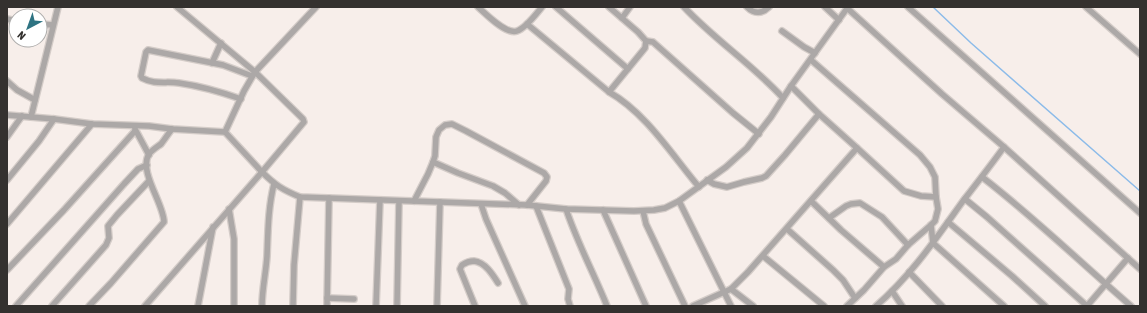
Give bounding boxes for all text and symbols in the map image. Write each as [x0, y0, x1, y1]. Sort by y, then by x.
north arrow [8, 8, 48, 48]
text: N [15, 29, 28, 42]

